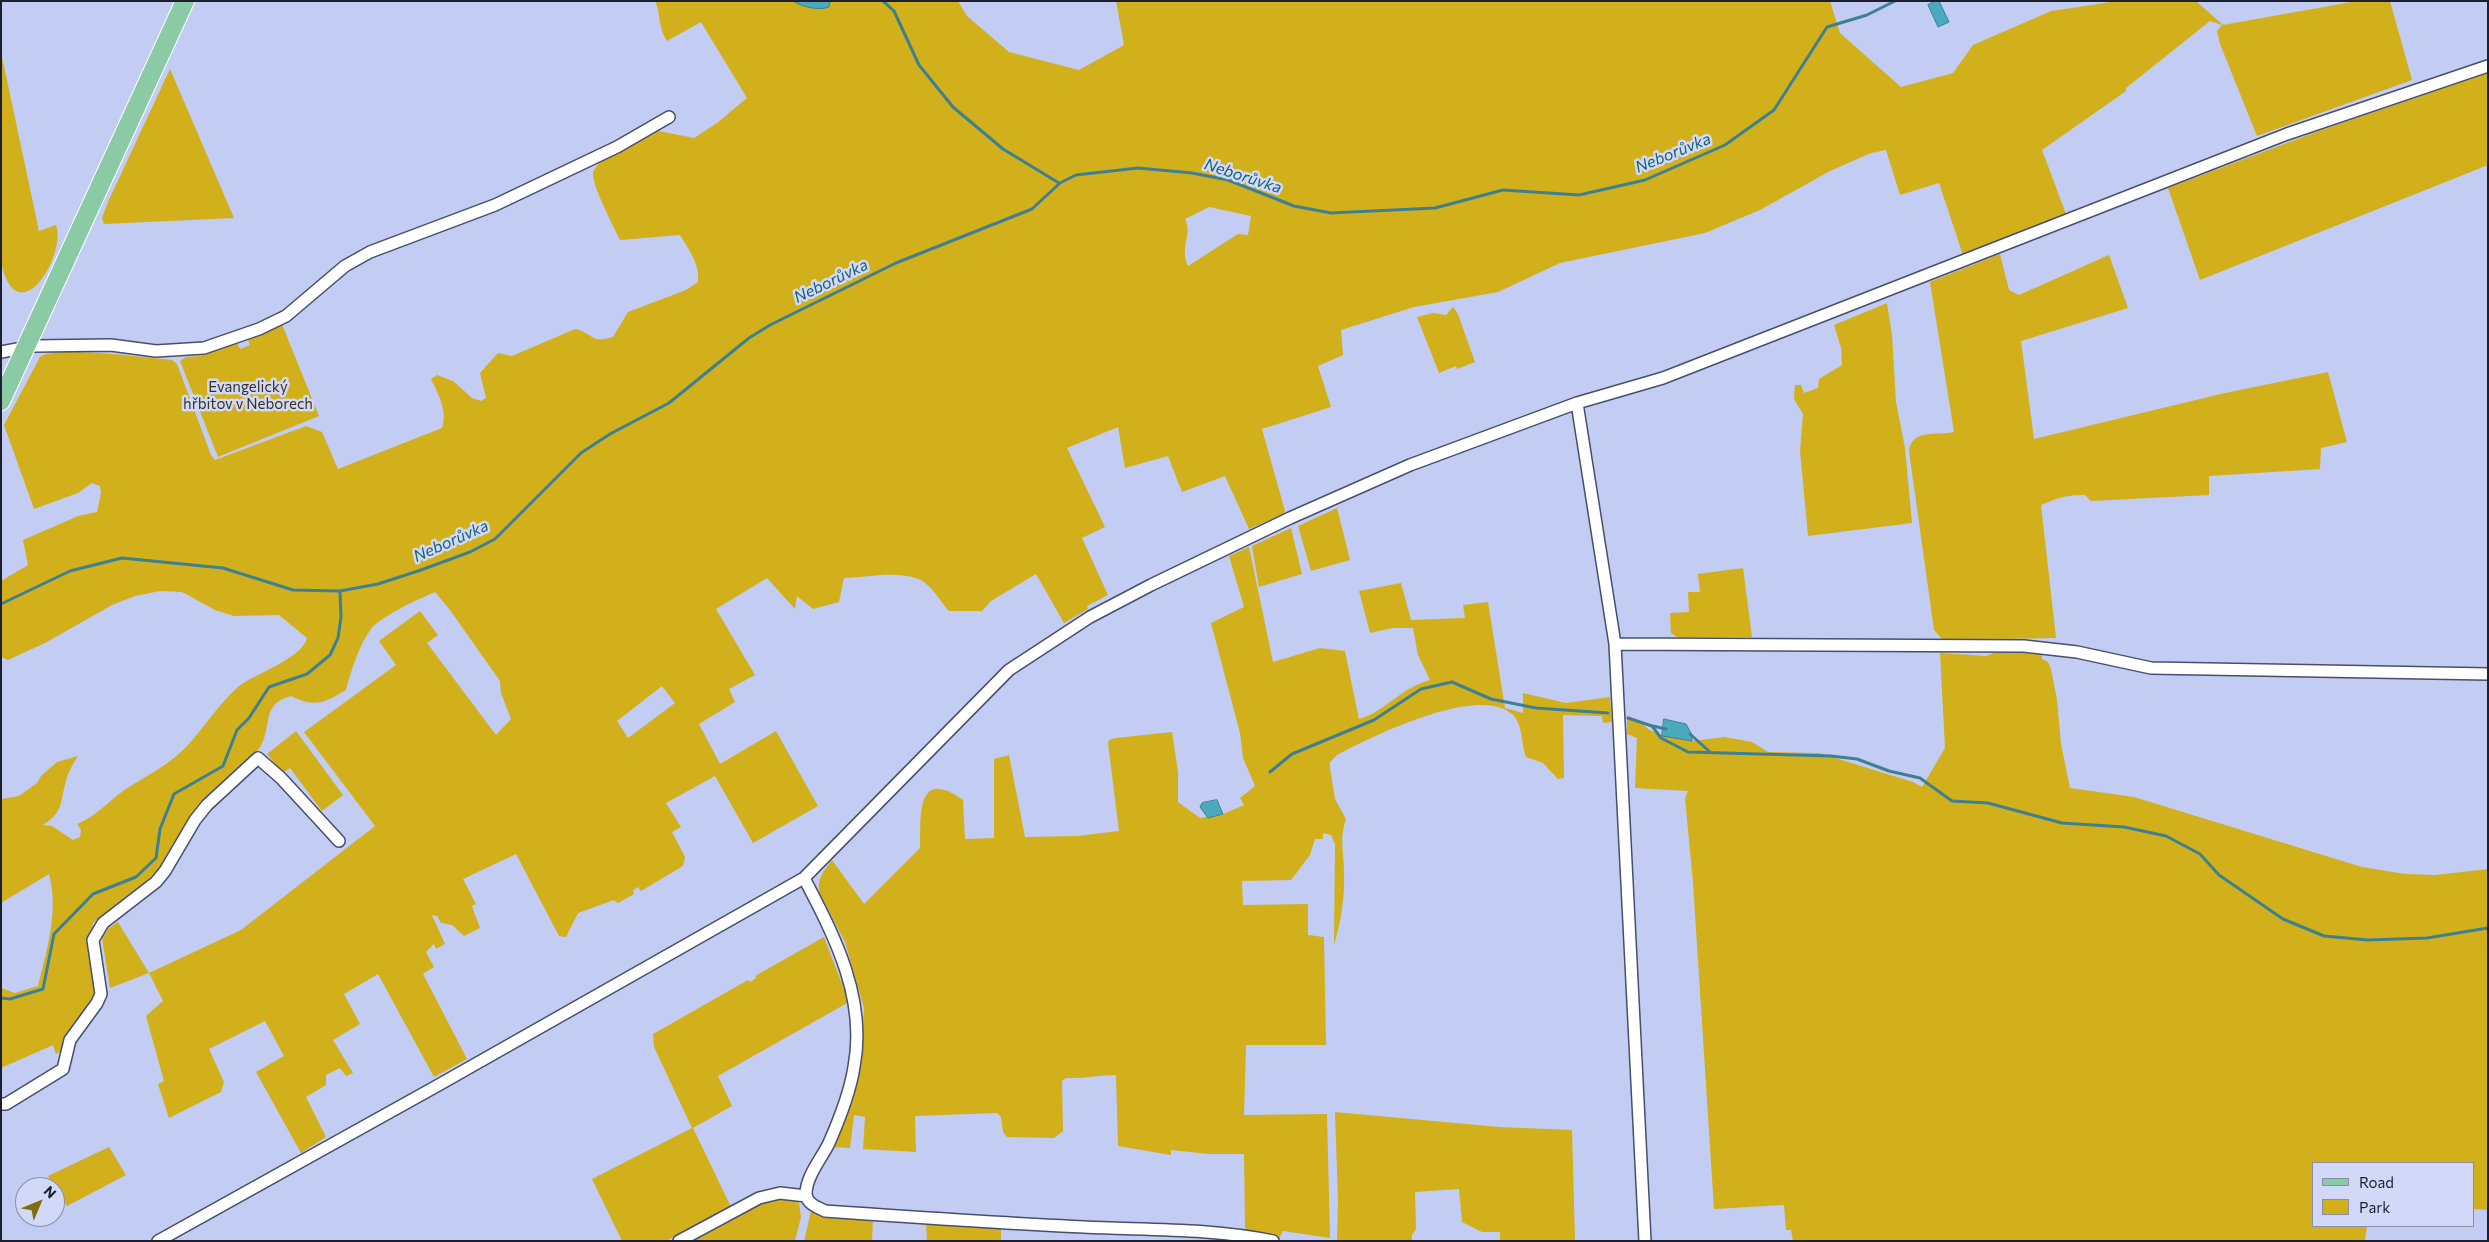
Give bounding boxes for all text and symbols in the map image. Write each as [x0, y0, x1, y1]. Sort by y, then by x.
water label: Neborůvka [1632, 129, 1714, 177]
water label: Neborůvka [1202, 154, 1284, 198]
water label: Neborůvka [791, 255, 871, 307]
park label: Evangelický hřbitov v Neborech [183, 378, 313, 413]
water label: Neborůvka [411, 516, 491, 566]
legend [2312, 1162, 2474, 1227]
text: Road [2359, 1173, 2394, 1191]
north arrow [15, 1177, 65, 1227]
text: N [41, 1182, 60, 1201]
text: Park [2359, 1198, 2390, 1216]

